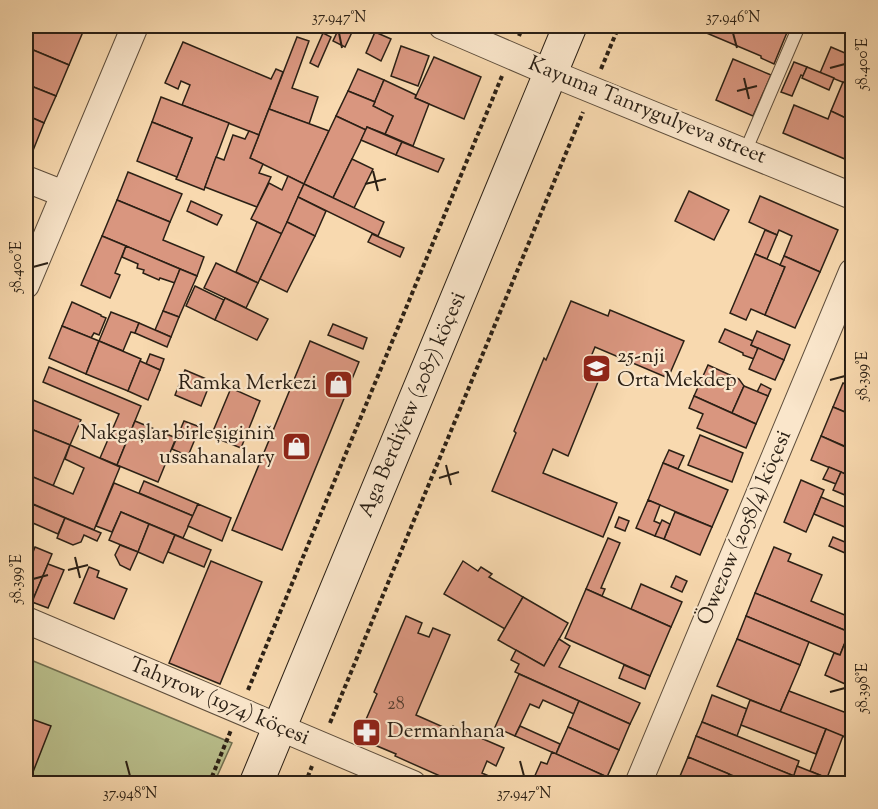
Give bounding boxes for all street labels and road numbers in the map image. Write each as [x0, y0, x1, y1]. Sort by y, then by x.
street label: Kayuma Tanrygulyeva street [524, 50, 770, 172]
street label: Aga Berdiýew (2087) köçesi [352, 288, 474, 522]
street label: Öwezow (2058/4) köçesi [690, 426, 800, 630]
street label: Tahyrow (1974) köçesi [124, 650, 314, 754]

